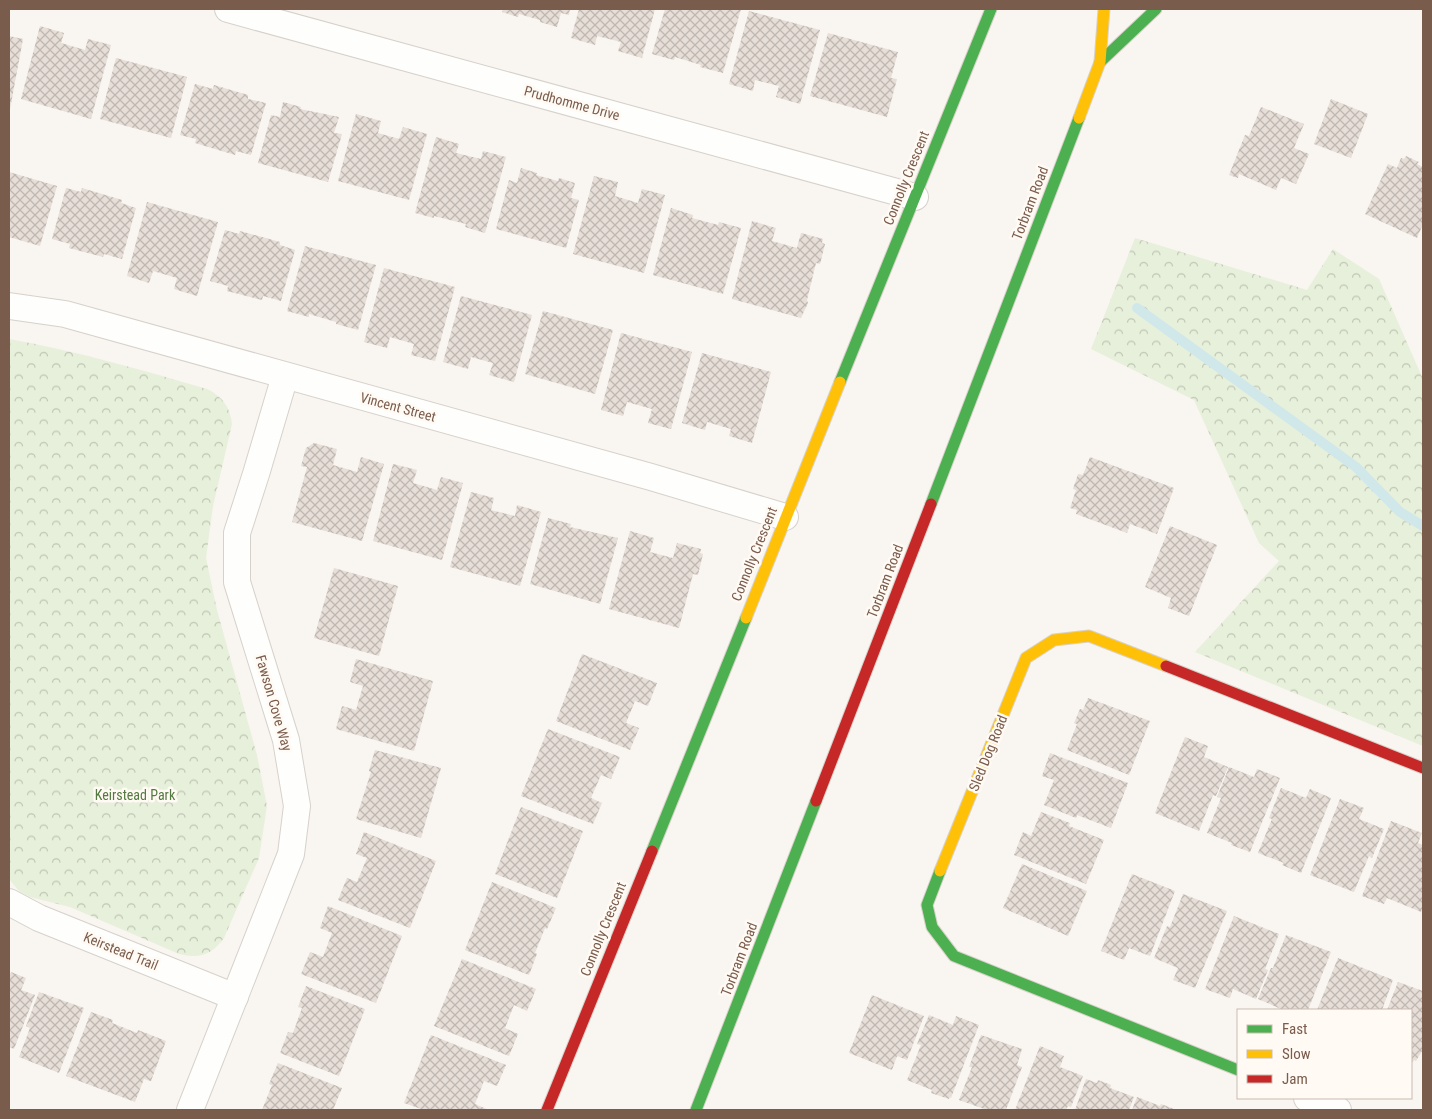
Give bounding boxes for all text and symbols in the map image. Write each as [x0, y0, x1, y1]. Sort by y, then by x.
street label: Prudhomme Drive [522, 83, 622, 124]
street label: Connolly Crescent [880, 129, 932, 227]
street label: Torbram Road [1009, 164, 1051, 242]
street label: Vincent Street [358, 389, 438, 425]
street label: Connolly Crescent [728, 505, 780, 603]
street label: Torbram Road [864, 542, 906, 620]
street label: Fawson Cove Way [253, 653, 295, 753]
street label: Sled Dog Road [966, 713, 1010, 793]
park label: Keirstead Park [95, 787, 176, 803]
street label: Connolly Crescent [577, 880, 629, 978]
street label: Torbram Road [718, 920, 760, 998]
street label: Keirstead Trail [81, 929, 161, 973]
legend [1237, 1009, 1412, 1099]
text: Fast [1282, 1020, 1307, 1038]
text: Slow [1282, 1045, 1311, 1063]
text: Jam [1282, 1070, 1308, 1088]

